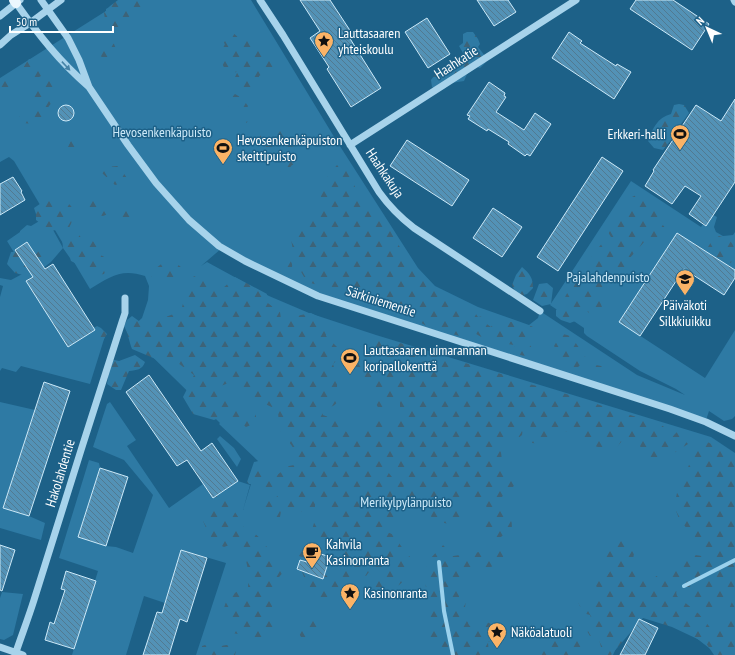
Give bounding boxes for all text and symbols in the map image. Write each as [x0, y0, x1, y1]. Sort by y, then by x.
scale bar [10, 8, 113, 34]
north arrow [687, 8, 727, 48]
text: 50 m [16, 14, 37, 29]
text: N [693, 14, 707, 28]
place label: Lauttasaaren yhteiskoulu [338, 24, 400, 58]
place icon: Lauttasaaren yhteiskoulu [313, 30, 335, 58]
street label: Haahkatie [431, 41, 481, 83]
one-way arrow [61, 61, 70, 71]
park label: Hevosenkenkäpuisto [112, 123, 212, 141]
sports icon: Erkkeri-halli [669, 123, 691, 151]
place label: Erkkeri-halli [607, 125, 666, 143]
place label: Hevosenkenkäpuiston skeittipuisto [237, 131, 342, 165]
sports icon: Hevosenkenkäpuiston skeittipuisto [212, 137, 234, 165]
street label: Haahkakuja [362, 145, 408, 201]
park label: Pajalahdenpuisto [567, 268, 649, 286]
school or university icon: Päiväkoti Silkkiuikku [674, 268, 696, 296]
street label: Särkiniementie [344, 281, 418, 321]
place label: Päiväkoti Silkkiuikku [659, 296, 711, 330]
place label: Lauttasaaren uimarannan koripallokenttä [364, 341, 487, 375]
sports icon: Lauttasaaren uimarannan koripallokenttä [339, 347, 361, 375]
street label: Hakolahdentie [41, 437, 79, 509]
park label: Merikylpylänpuisto [360, 493, 452, 511]
place label: Kahvila Kasinonranta [326, 535, 389, 569]
cafe icon: Kahvila Kasinonranta [301, 541, 323, 569]
place icon: Kasinonranta [339, 582, 361, 610]
place label: Kasinonranta [364, 584, 427, 602]
place icon: Näköalatuoli [486, 621, 508, 649]
place label: Näköalatuoli [511, 623, 572, 641]

